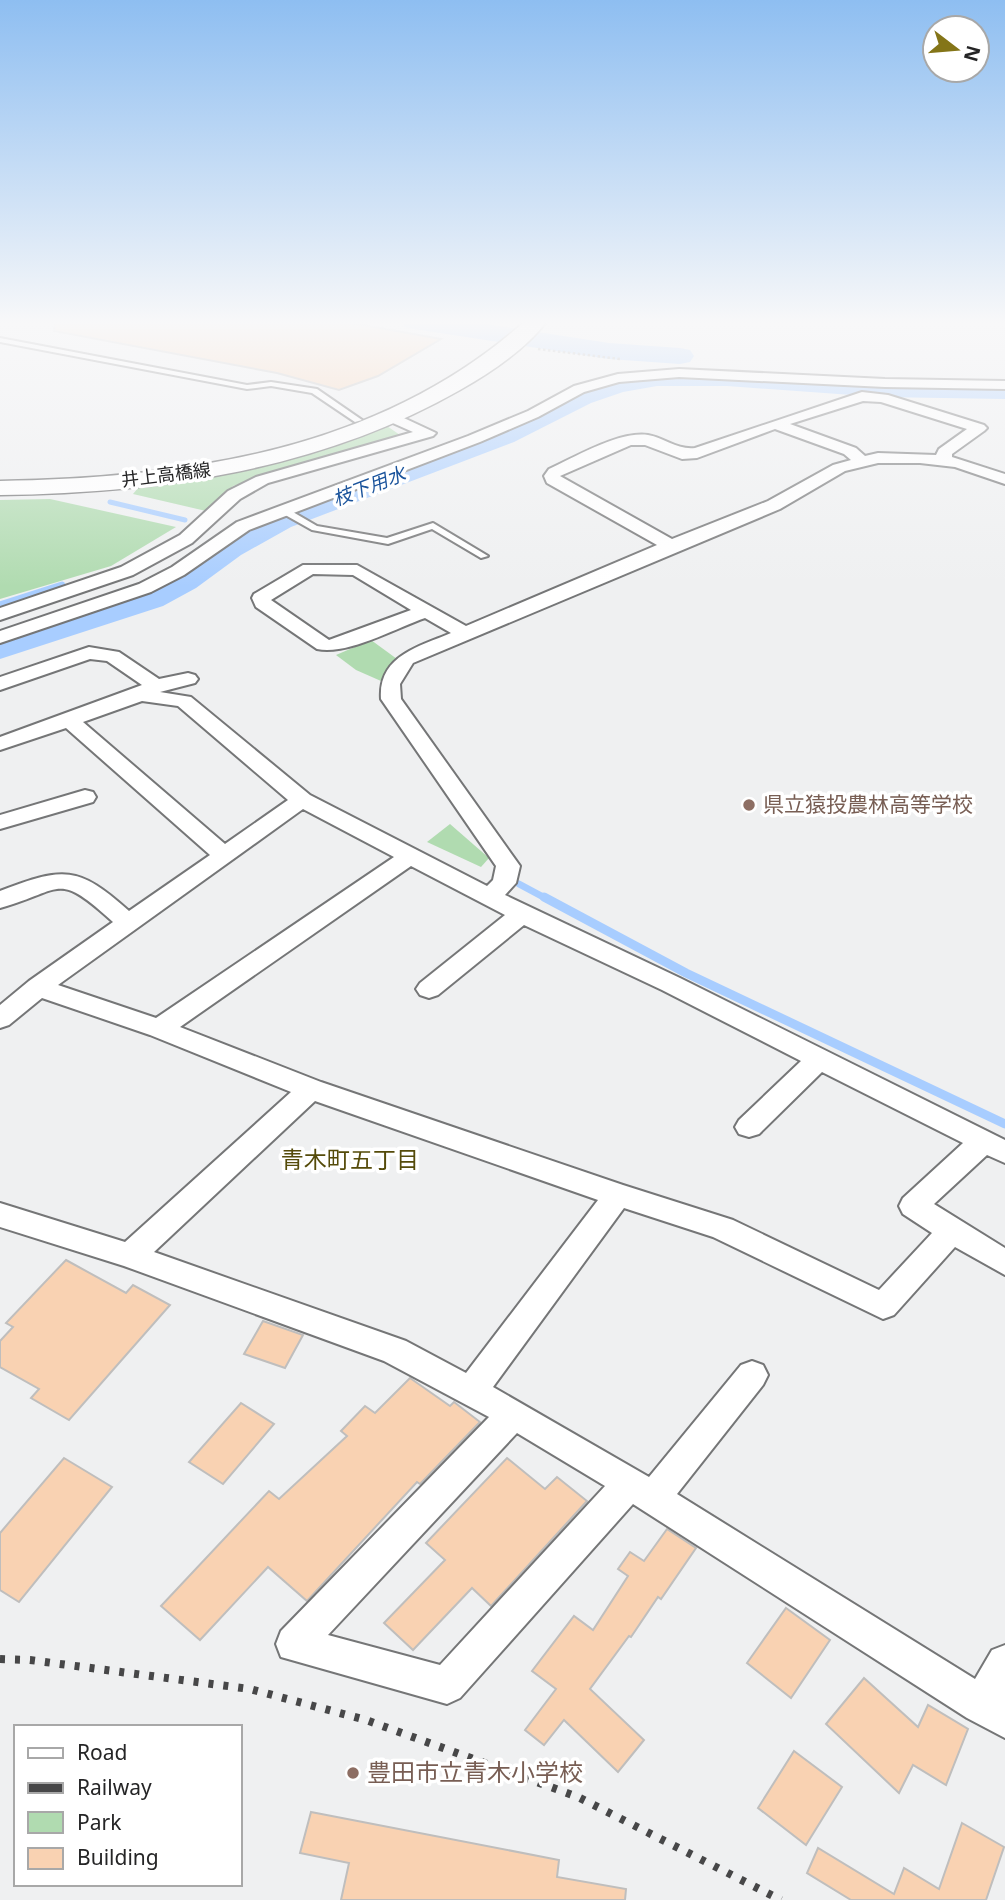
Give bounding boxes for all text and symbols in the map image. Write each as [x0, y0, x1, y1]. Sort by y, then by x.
north arrow [921, 14, 991, 84]
text: N [958, 43, 987, 65]
street label: 井上高橋線 [120, 457, 212, 491]
water label: 枝下用水 [329, 460, 411, 512]
place label: 県立猿投農林高等学校 [763, 790, 973, 818]
marker: 県立猿投農林高等学校 [741, 797, 757, 813]
district label: 青木町五丁目 [281, 1143, 419, 1175]
legend [14, 1725, 242, 1886]
text: Road [77, 1738, 127, 1766]
place label: 豊田市立青木小学校 [367, 1755, 583, 1788]
marker: 豊田市立青木小学校 [345, 1765, 361, 1781]
text: Railway [77, 1773, 152, 1801]
text: Park [77, 1808, 122, 1836]
text: Building [77, 1843, 159, 1871]

